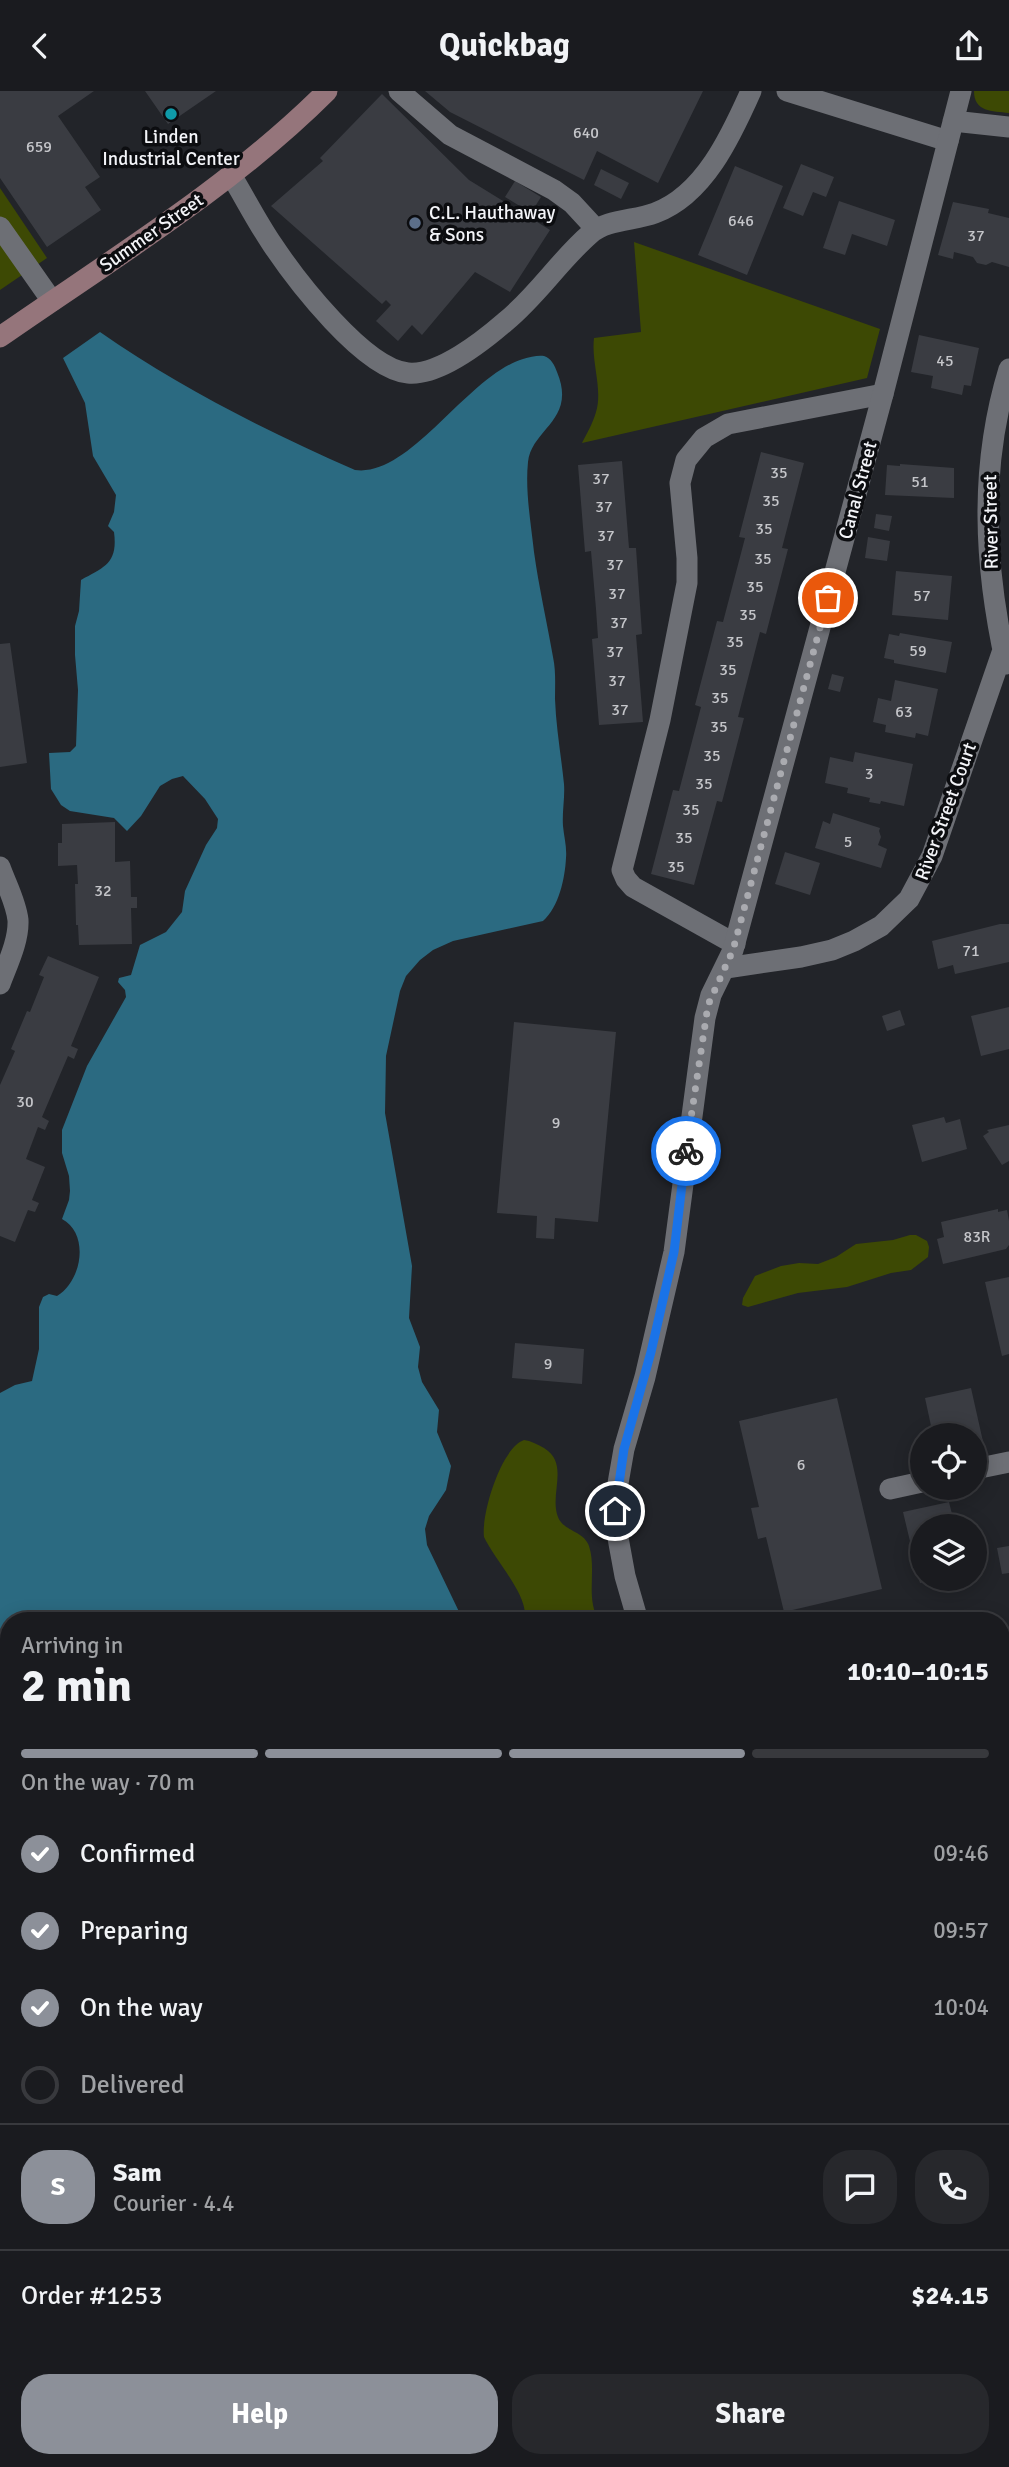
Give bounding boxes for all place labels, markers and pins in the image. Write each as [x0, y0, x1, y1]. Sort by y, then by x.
marker: Linden Industrial Center [163, 106, 179, 122]
place label: Linden Industrial Center [102, 125, 240, 171]
place label: C.L. Hauthaway & Sons [429, 201, 556, 247]
marker: C.L. Hauthaway & Sons [407, 215, 423, 231]
pin [798, 568, 858, 628]
pin [585, 1481, 645, 1541]

